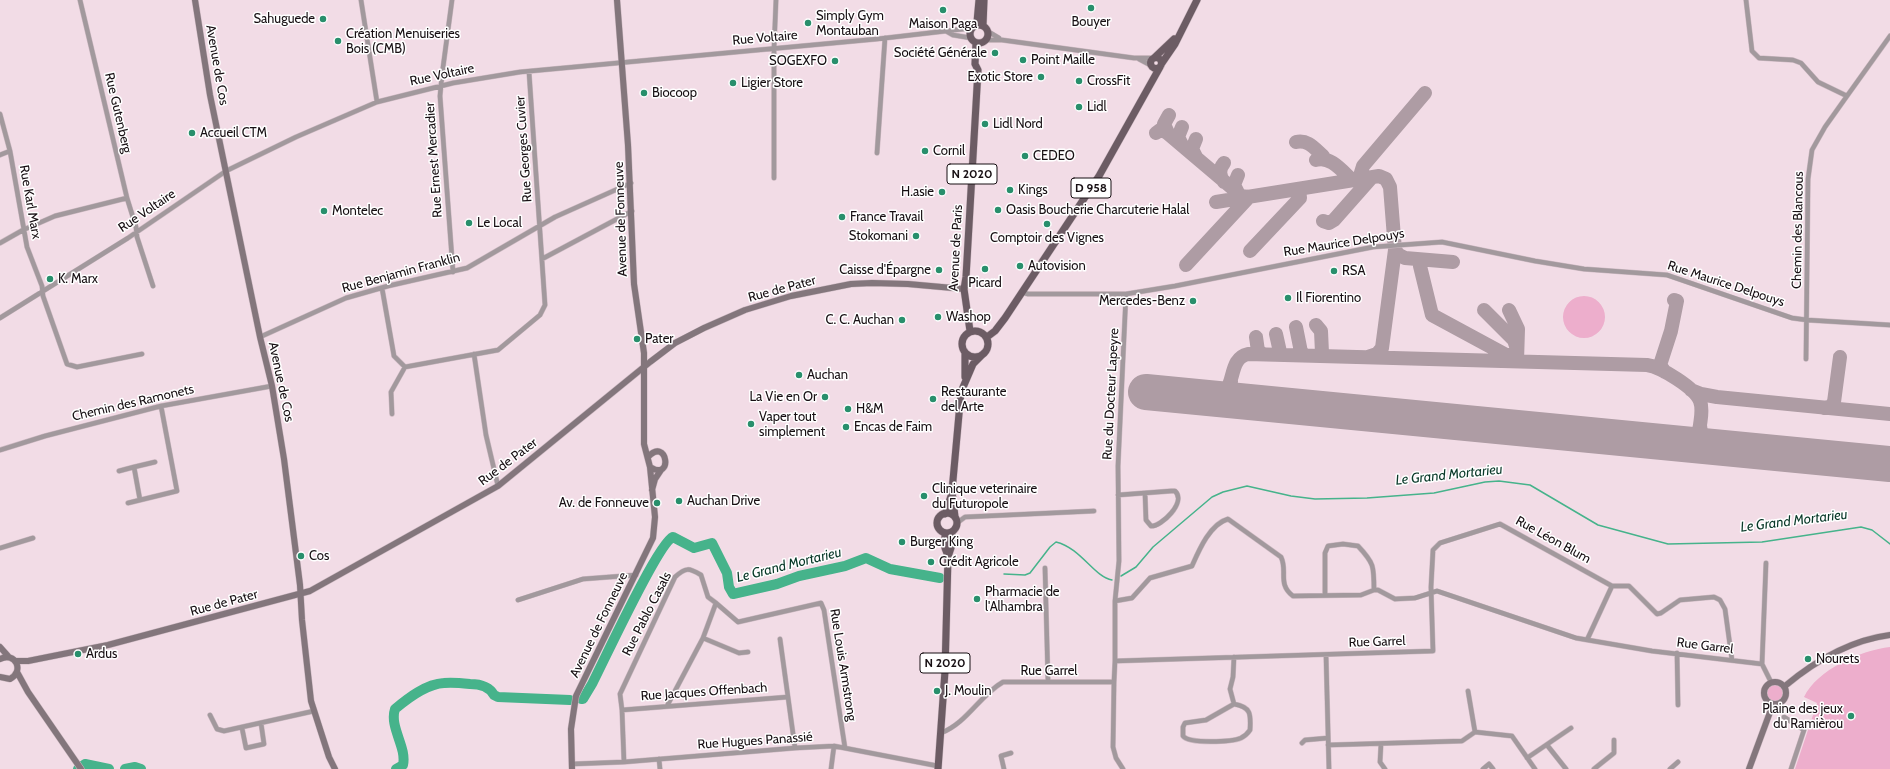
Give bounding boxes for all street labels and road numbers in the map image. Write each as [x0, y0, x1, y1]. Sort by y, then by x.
street label: Avenue de Cos [202, 24, 232, 106]
street label: Rue Voltaire [732, 27, 798, 49]
street label: Rue Voltaire [408, 61, 476, 89]
street label: Rue Gutenberg [101, 71, 135, 155]
street label: Rue Georges Cuvier [513, 95, 535, 203]
street label: Rue Ernest Mercadier [422, 102, 446, 218]
street label: Avenue de Fonneuve [611, 161, 631, 277]
street label: Rue Karl Marx [16, 164, 44, 240]
road number: N 2020 [947, 164, 997, 184]
street label: Chemin des Blancous [1789, 171, 1807, 289]
road number: D 958 [1071, 178, 1111, 198]
street label: Rue Voltaire [116, 186, 178, 236]
street label: Avenue de Paris [946, 204, 966, 292]
street label: Rue Maurice Delpouys [1283, 226, 1405, 260]
street label: Rue Benjamin Franklin [340, 250, 462, 296]
street label: Rue Maurice Delpouys [1666, 258, 1786, 310]
street label: Rue de Pater [746, 272, 818, 306]
street label: Rue du Docteur Lapeyre [1100, 328, 1122, 460]
street label: Avenue de Cos [265, 341, 297, 423]
street label: Chemin des Ramonets [71, 381, 195, 425]
street label: Rue de Pater [476, 435, 540, 489]
street label: Rue Léon Blum [1513, 513, 1593, 567]
street label: Rue Pablo Casals [619, 569, 675, 659]
street label: Avenue de Fonneuve [567, 570, 631, 680]
street label: Rue de Pater [188, 586, 260, 620]
street label: Rue Louis Armstrong [826, 608, 860, 722]
street label: Rue Garrel [1348, 633, 1406, 651]
street label: Rue Garrel [1676, 635, 1734, 657]
road number: N 2020 [920, 653, 970, 673]
street label: Rue Garrel [1021, 663, 1077, 679]
street label: Rue Jacques Offenbach [640, 680, 768, 704]
street label: Rue Hugues Panassié [697, 729, 813, 753]

